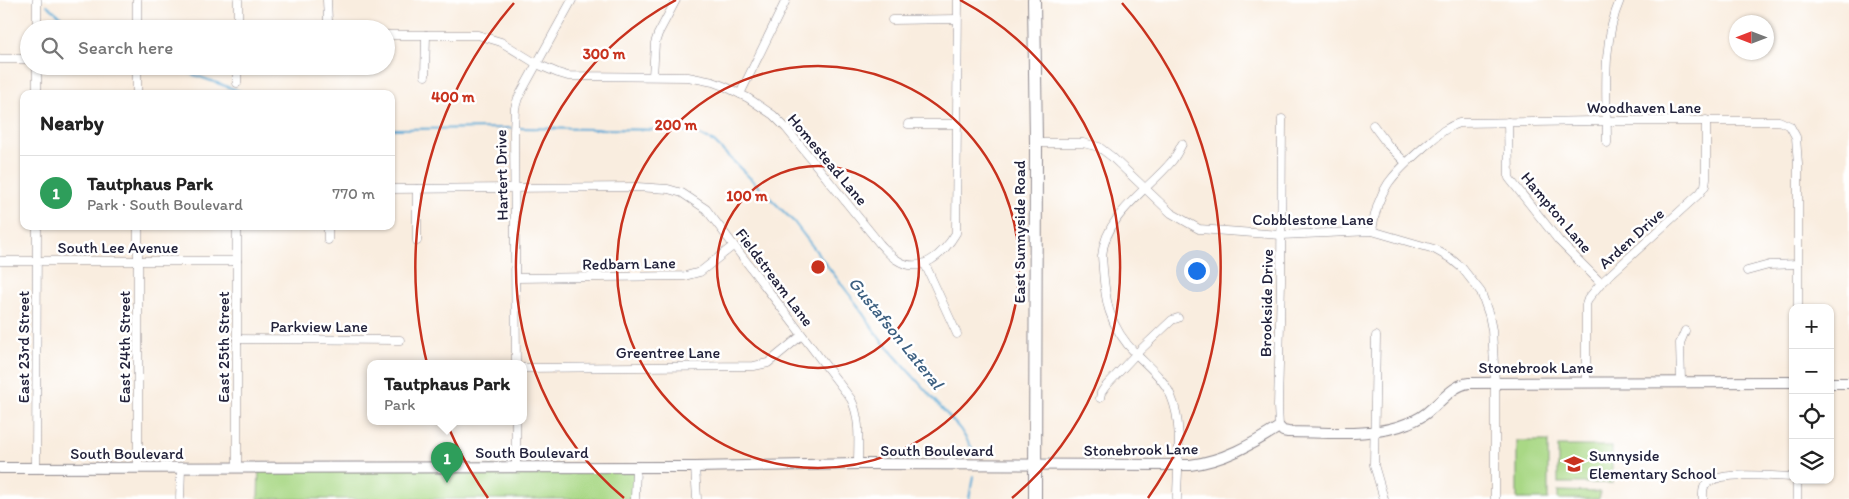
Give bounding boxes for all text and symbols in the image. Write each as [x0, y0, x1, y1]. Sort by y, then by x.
north arrow [1729, 15, 1774, 60]
search box [20, 20, 395, 75]
icon: search [38, 34, 66, 62]
text: Search here [78, 36, 173, 59]
text: 300 m [583, 45, 626, 63]
text: 400 m [431, 88, 475, 106]
street label: Woodhaven Lane [1587, 98, 1702, 117]
street label: Homestead Lane [784, 109, 872, 209]
text: Nearby [40, 110, 104, 135]
text: 200 m [655, 116, 698, 134]
street label: Hartert Drive [491, 129, 512, 221]
street label: East Sunnyside Road [1010, 160, 1029, 304]
street label: Hampton Lane [1517, 168, 1596, 257]
text: Tautphaus Park [87, 172, 213, 195]
text: 1 [52, 184, 60, 203]
text: 770 m [332, 184, 375, 203]
text: 100 m [726, 187, 768, 205]
text: Park · South Boulevard [87, 195, 243, 214]
street label: Arden Drive [1595, 204, 1668, 273]
street label: Cobblestone Lane [1252, 210, 1374, 229]
street label: Fieldstream Lane [731, 224, 818, 330]
street label: South Lee Avenue [58, 238, 178, 257]
street label: Brookside Drive [1256, 248, 1277, 357]
street label: Redbarn Lane [582, 253, 676, 274]
centre of rings [809, 258, 827, 276]
your location [1184, 258, 1210, 284]
water label: Gustafson Lateral [844, 272, 949, 395]
street label: East 23rd Street [14, 291, 33, 403]
street label: East 24th Street [115, 291, 134, 403]
street label: East 25th Street [214, 291, 233, 403]
map controls [1789, 304, 1834, 484]
button: + [1789, 304, 1834, 349]
street label: Parkview Lane [270, 317, 368, 336]
street label: Greentree Lane [616, 343, 721, 362]
button: − [1789, 349, 1834, 394]
street label: Stonebrook Lane [1479, 358, 1594, 377]
popup [367, 360, 527, 425]
text: Tautphaus Park [384, 372, 510, 395]
button: locate [1789, 394, 1834, 439]
text: Park [384, 395, 416, 414]
street label: Stonebrook Lane [1083, 439, 1199, 460]
button: layers [1789, 439, 1834, 484]
street label: South Boulevard [880, 441, 994, 460]
pin: 1 [431, 442, 463, 483]
street label: South Boulevard [475, 443, 589, 462]
street label: South Boulevard [70, 444, 184, 463]
place label: Sunnyside Elementary School [1589, 446, 1717, 483]
school or university icon: Sunnyside Elementary School [1563, 453, 1585, 475]

